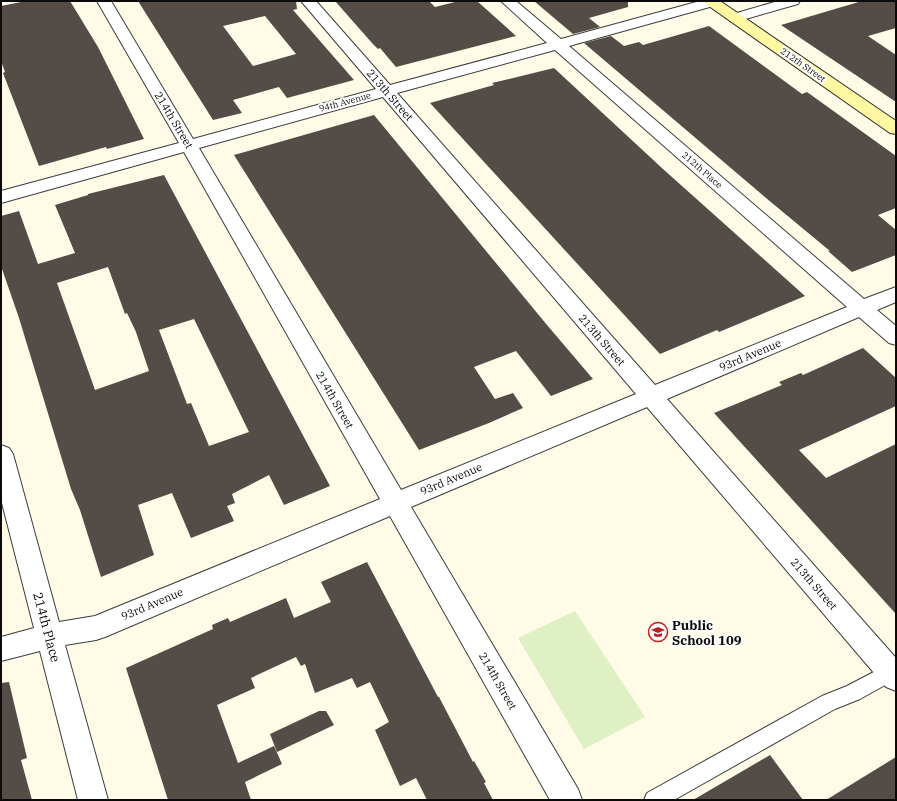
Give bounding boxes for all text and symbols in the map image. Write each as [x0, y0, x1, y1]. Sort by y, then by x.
street label: 212th Street [779, 45, 828, 84]
street label: 213th Street [364, 66, 416, 124]
street label: 214th Street [152, 89, 197, 151]
street label: 94th Avenue [318, 89, 372, 114]
street label: 212th Place [680, 149, 725, 190]
street label: 213th Street [576, 311, 628, 369]
street label: 93rd Avenue [717, 336, 783, 374]
street label: 214th Street [313, 369, 357, 431]
street label: 93rd Avenue [418, 460, 484, 498]
street label: 213th Street [788, 555, 840, 613]
street label: 93rd Avenue [119, 585, 185, 623]
street label: 214th Place [29, 590, 64, 664]
place label: Public School 109 [672, 617, 742, 649]
school or university icon: Public School 109 [647, 621, 669, 643]
street label: 214th Street [476, 650, 520, 712]

